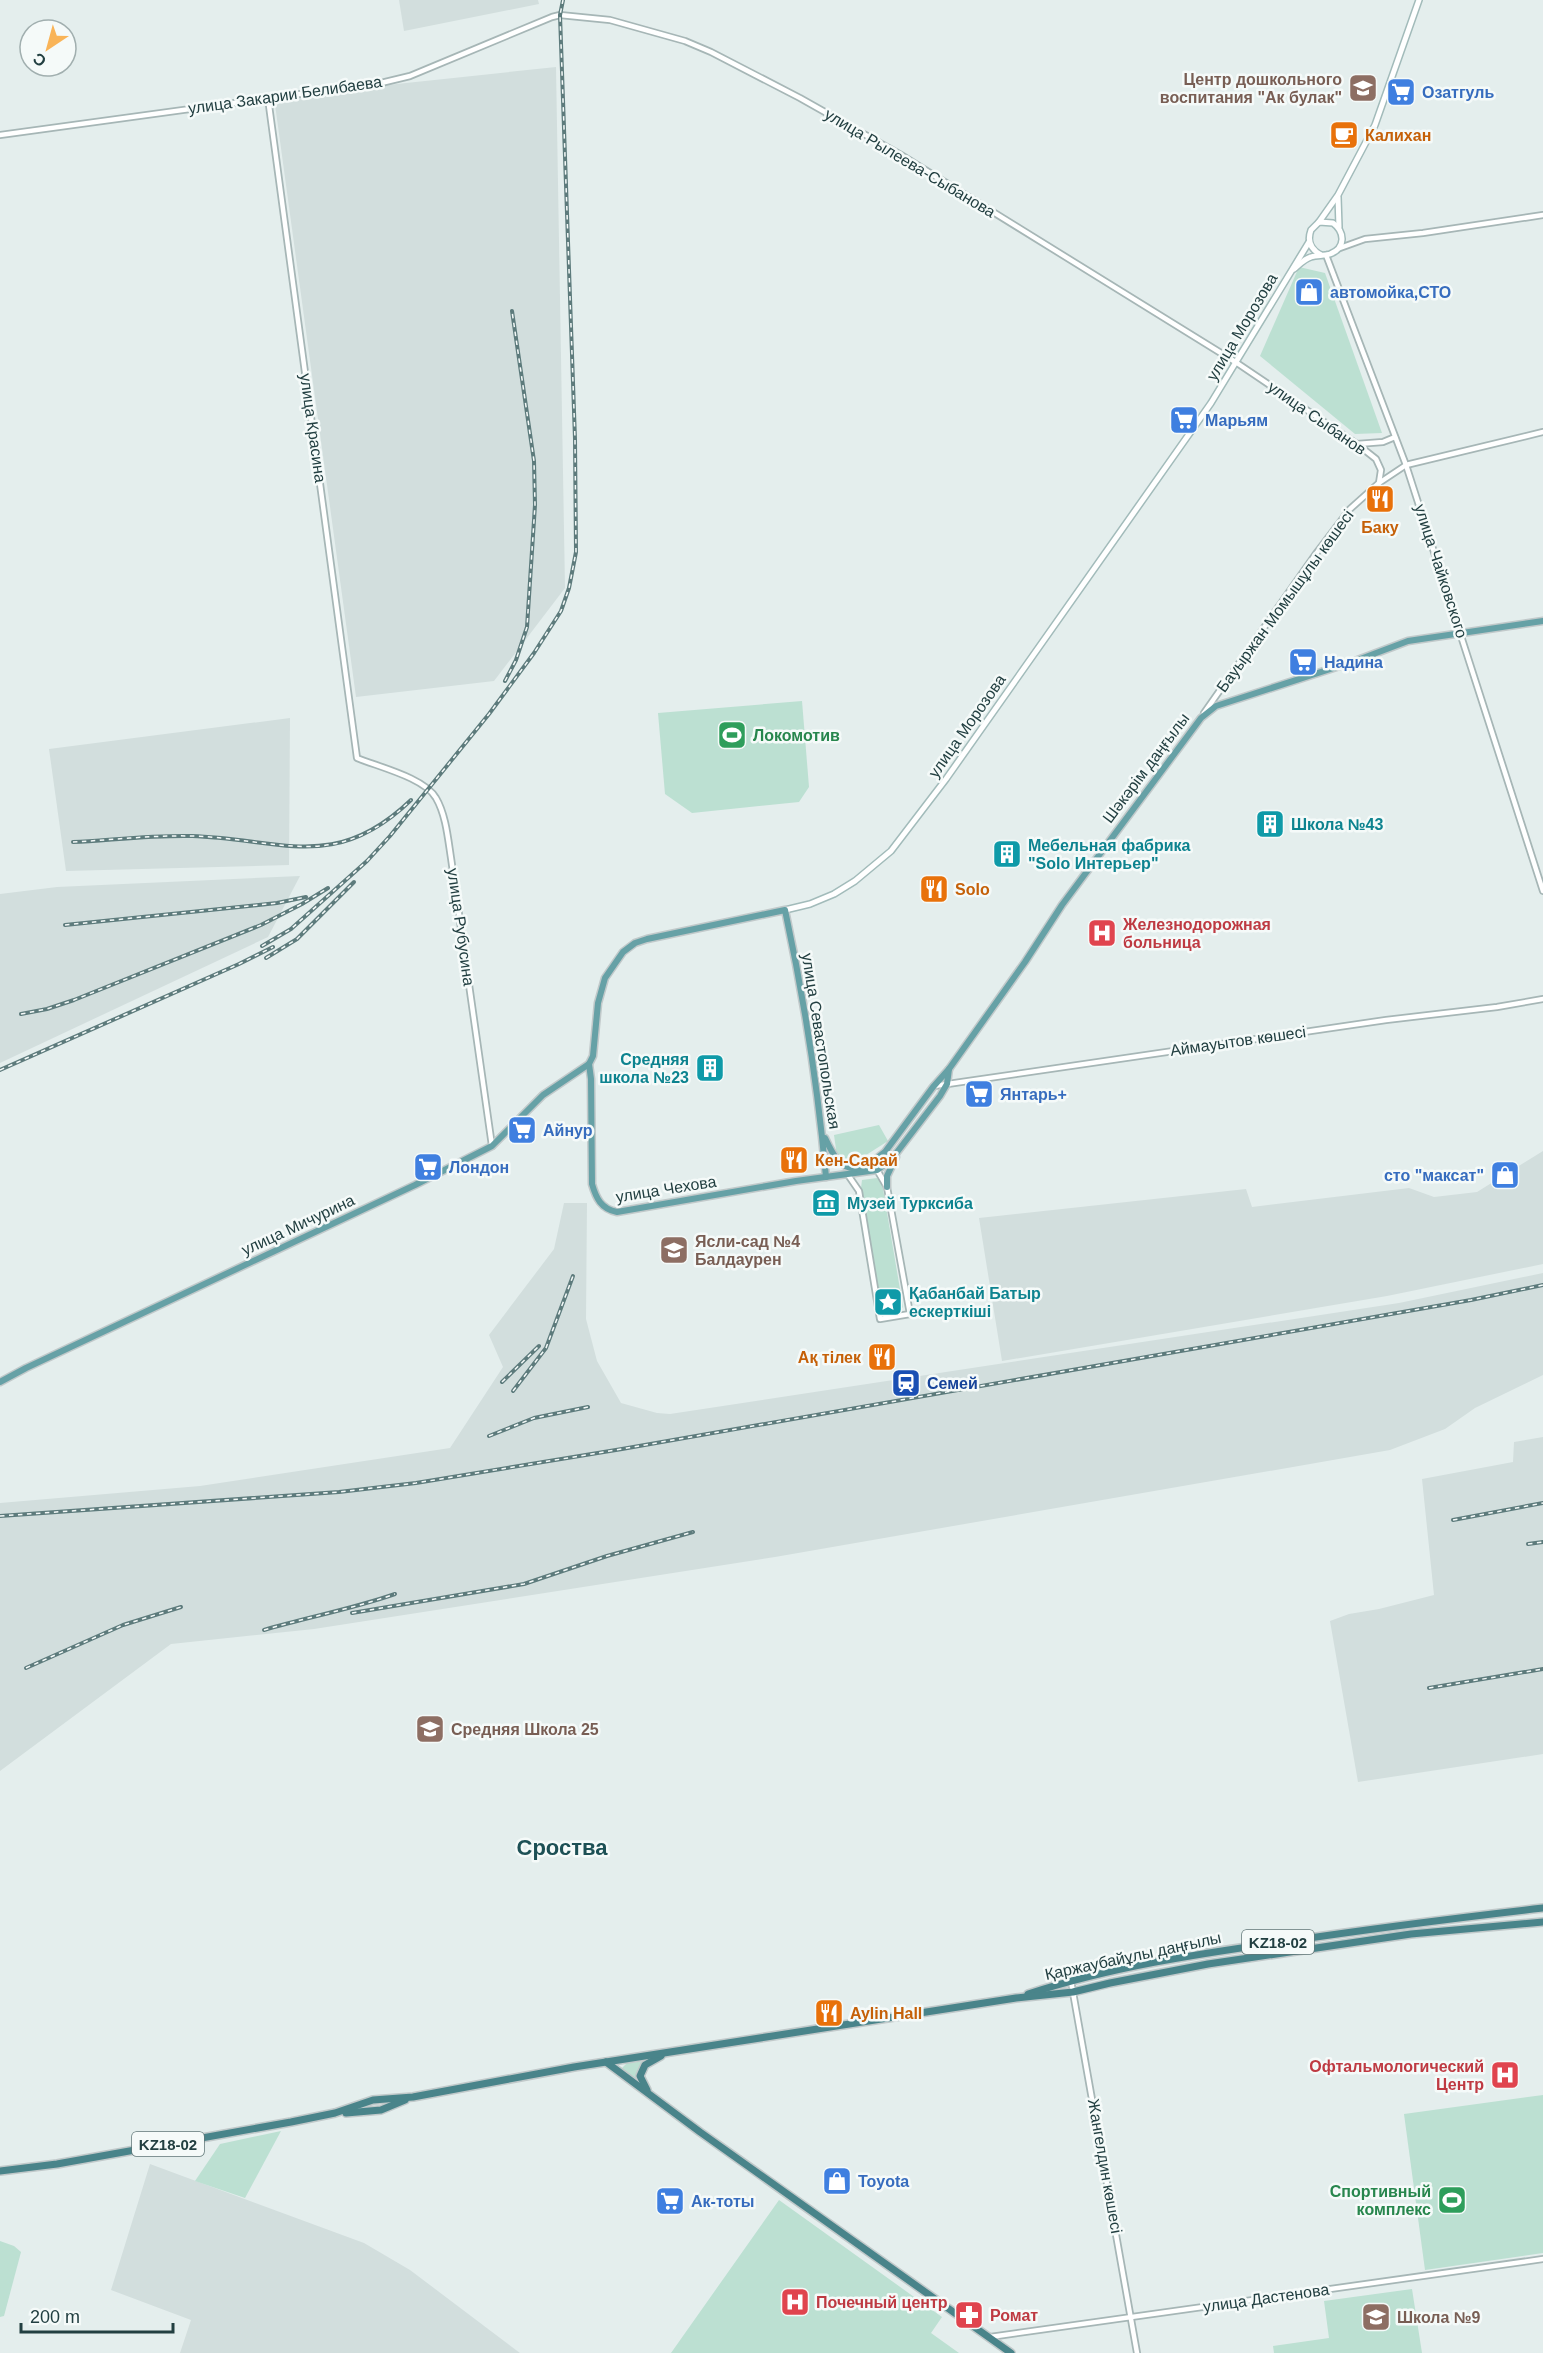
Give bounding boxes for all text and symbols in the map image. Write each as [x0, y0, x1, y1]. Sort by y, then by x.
north arrow [18, 18, 78, 78]
text: С [29, 49, 49, 70]
place label: Центр дошкольного воспитания "Ак булак" [1160, 71, 1342, 106]
school or university icon: Центр дошкольного воспитания "Ак булак" [1347, 72, 1379, 104]
street label: улица Закарии Белибаева [187, 73, 383, 117]
supermarket icon: Oзатгуль [1385, 76, 1417, 108]
place label: Oзатгуль [1422, 84, 1494, 101]
street label: улица Рылеева-Сыбанова [822, 105, 998, 221]
cafe icon: Калихан [1328, 119, 1360, 151]
place label: Калихан [1365, 127, 1431, 144]
street label: улица Морозова [1203, 270, 1281, 384]
shop icon: автомойка,СТО [1293, 276, 1325, 308]
place label: автомойка,СТО [1330, 284, 1451, 301]
street label: улица Красина [297, 372, 329, 484]
street label: улица Сыбанов [1265, 378, 1369, 458]
supermarket icon: Марьям [1168, 404, 1200, 436]
place label: Марьям [1205, 412, 1268, 429]
restaurant icon: Баку [1364, 483, 1396, 515]
street label: улица Чайковского [1411, 502, 1471, 640]
street label: Бауыржан Момышұлы көшесі [1213, 507, 1357, 695]
place label: Баку [1361, 519, 1399, 536]
supermarket icon: Надина [1287, 646, 1319, 678]
place label: Надина [1324, 654, 1383, 671]
street label: улица Морозова [925, 671, 1009, 781]
street label: Шәкәрім даңғылы [1099, 710, 1193, 826]
sports icon: Локомотив [716, 719, 748, 751]
place label: Локомотив [753, 727, 840, 744]
building icon: Школа №43 [1254, 808, 1286, 840]
place label: Школа №43 [1291, 816, 1383, 833]
place label: Мебельная фабрика "Solo Интерьер" [1028, 837, 1191, 872]
building icon: Мебельная фабрика "Solo Интерьер" [991, 838, 1023, 870]
street label: улица Рубусина [444, 867, 478, 987]
restaurant icon: Solo [918, 873, 950, 905]
place label: Solo [955, 881, 990, 898]
place label: Железнодорожная больница [1122, 916, 1271, 951]
hospital icon: Железнодорожная больница [1086, 917, 1118, 949]
street label: улица Севастопольская [799, 952, 843, 1130]
street label: Аймауытов көшесі [1169, 1023, 1307, 1059]
place label: Средняя школа №23 [599, 1051, 689, 1086]
building icon: Средняя школа №23 [694, 1052, 726, 1084]
supermarket icon: Янтарь+ [963, 1078, 995, 1110]
place label: Янтарь+ [1000, 1086, 1067, 1103]
supermarket icon: Айнур [506, 1114, 538, 1146]
place label: Айнур [543, 1122, 593, 1139]
restaurant icon: Кен-Сарай [778, 1144, 810, 1176]
supermarket icon: Лондон [412, 1151, 444, 1183]
place label: Кен-Сарай [815, 1152, 898, 1169]
place label: Лондон [449, 1159, 509, 1176]
shop icon: сто "максат" [1489, 1159, 1521, 1191]
place label: сто "максат" [1384, 1167, 1484, 1184]
street label: улица Чехова [615, 1173, 718, 1205]
museum icon: Музей Турксиба [810, 1187, 842, 1219]
street label: улица Мичурина [239, 1191, 357, 1259]
place label: Музей Турксиба [847, 1195, 973, 1212]
place label: Ясли-сад №4 Балдаурен [695, 1233, 800, 1268]
school or university icon: Ясли-сад №4 Балдаурен [658, 1234, 690, 1266]
place label: Қабанбай Батыр ескерткіші [909, 1285, 1041, 1320]
place icon: Қабанбай Батыр ескерткіші [872, 1286, 904, 1318]
restaurant icon: Ақ тілек [866, 1341, 898, 1373]
place label: Ақ тілек [798, 1349, 862, 1366]
station icon: Семей [890, 1367, 922, 1399]
place label: Семей [927, 1375, 978, 1392]
school or university icon: Средняя Школа 25 [414, 1713, 446, 1745]
place label: Средняя Школа 25 [451, 1721, 599, 1738]
district label: Сроства [517, 1835, 608, 1860]
street label: Қаржаубайұлы даңғылы [1043, 1929, 1223, 1983]
road number: KZ18-02 [1242, 1930, 1314, 1954]
restaurant icon: Aylin Hall [813, 1997, 845, 2029]
place label: Aylin Hall [850, 2005, 922, 2022]
place label: Офтальмологический Центр [1309, 2058, 1484, 2093]
hospital icon: Офтальмологический Центр [1489, 2059, 1521, 2091]
street label: Жангелдин көшесі [1085, 2097, 1125, 2235]
road number: KZ18-02 [132, 2132, 204, 2156]
shop icon: Toyota [821, 2165, 853, 2197]
place label: Toyota [858, 2173, 909, 2190]
place label: Спортивный комплекс [1330, 2183, 1431, 2218]
sports icon: Спортивный комплекс [1436, 2184, 1468, 2216]
supermarket icon: Ак-тоты [654, 2185, 686, 2217]
place label: Ак-тоты [691, 2193, 754, 2210]
street label: улица Дастенова [1202, 2281, 1330, 2315]
hospital icon: Почечный центр [779, 2286, 811, 2318]
place label: Почечный центр [816, 2294, 948, 2311]
scale bar [21, 2296, 172, 2334]
pharmacy icon: Ромат [953, 2299, 985, 2331]
school or university icon: Школа №9 [1360, 2301, 1392, 2333]
text: 200 m [30, 2307, 80, 2327]
place label: Ромат [990, 2307, 1038, 2324]
place label: Школа №9 [1397, 2309, 1481, 2326]

